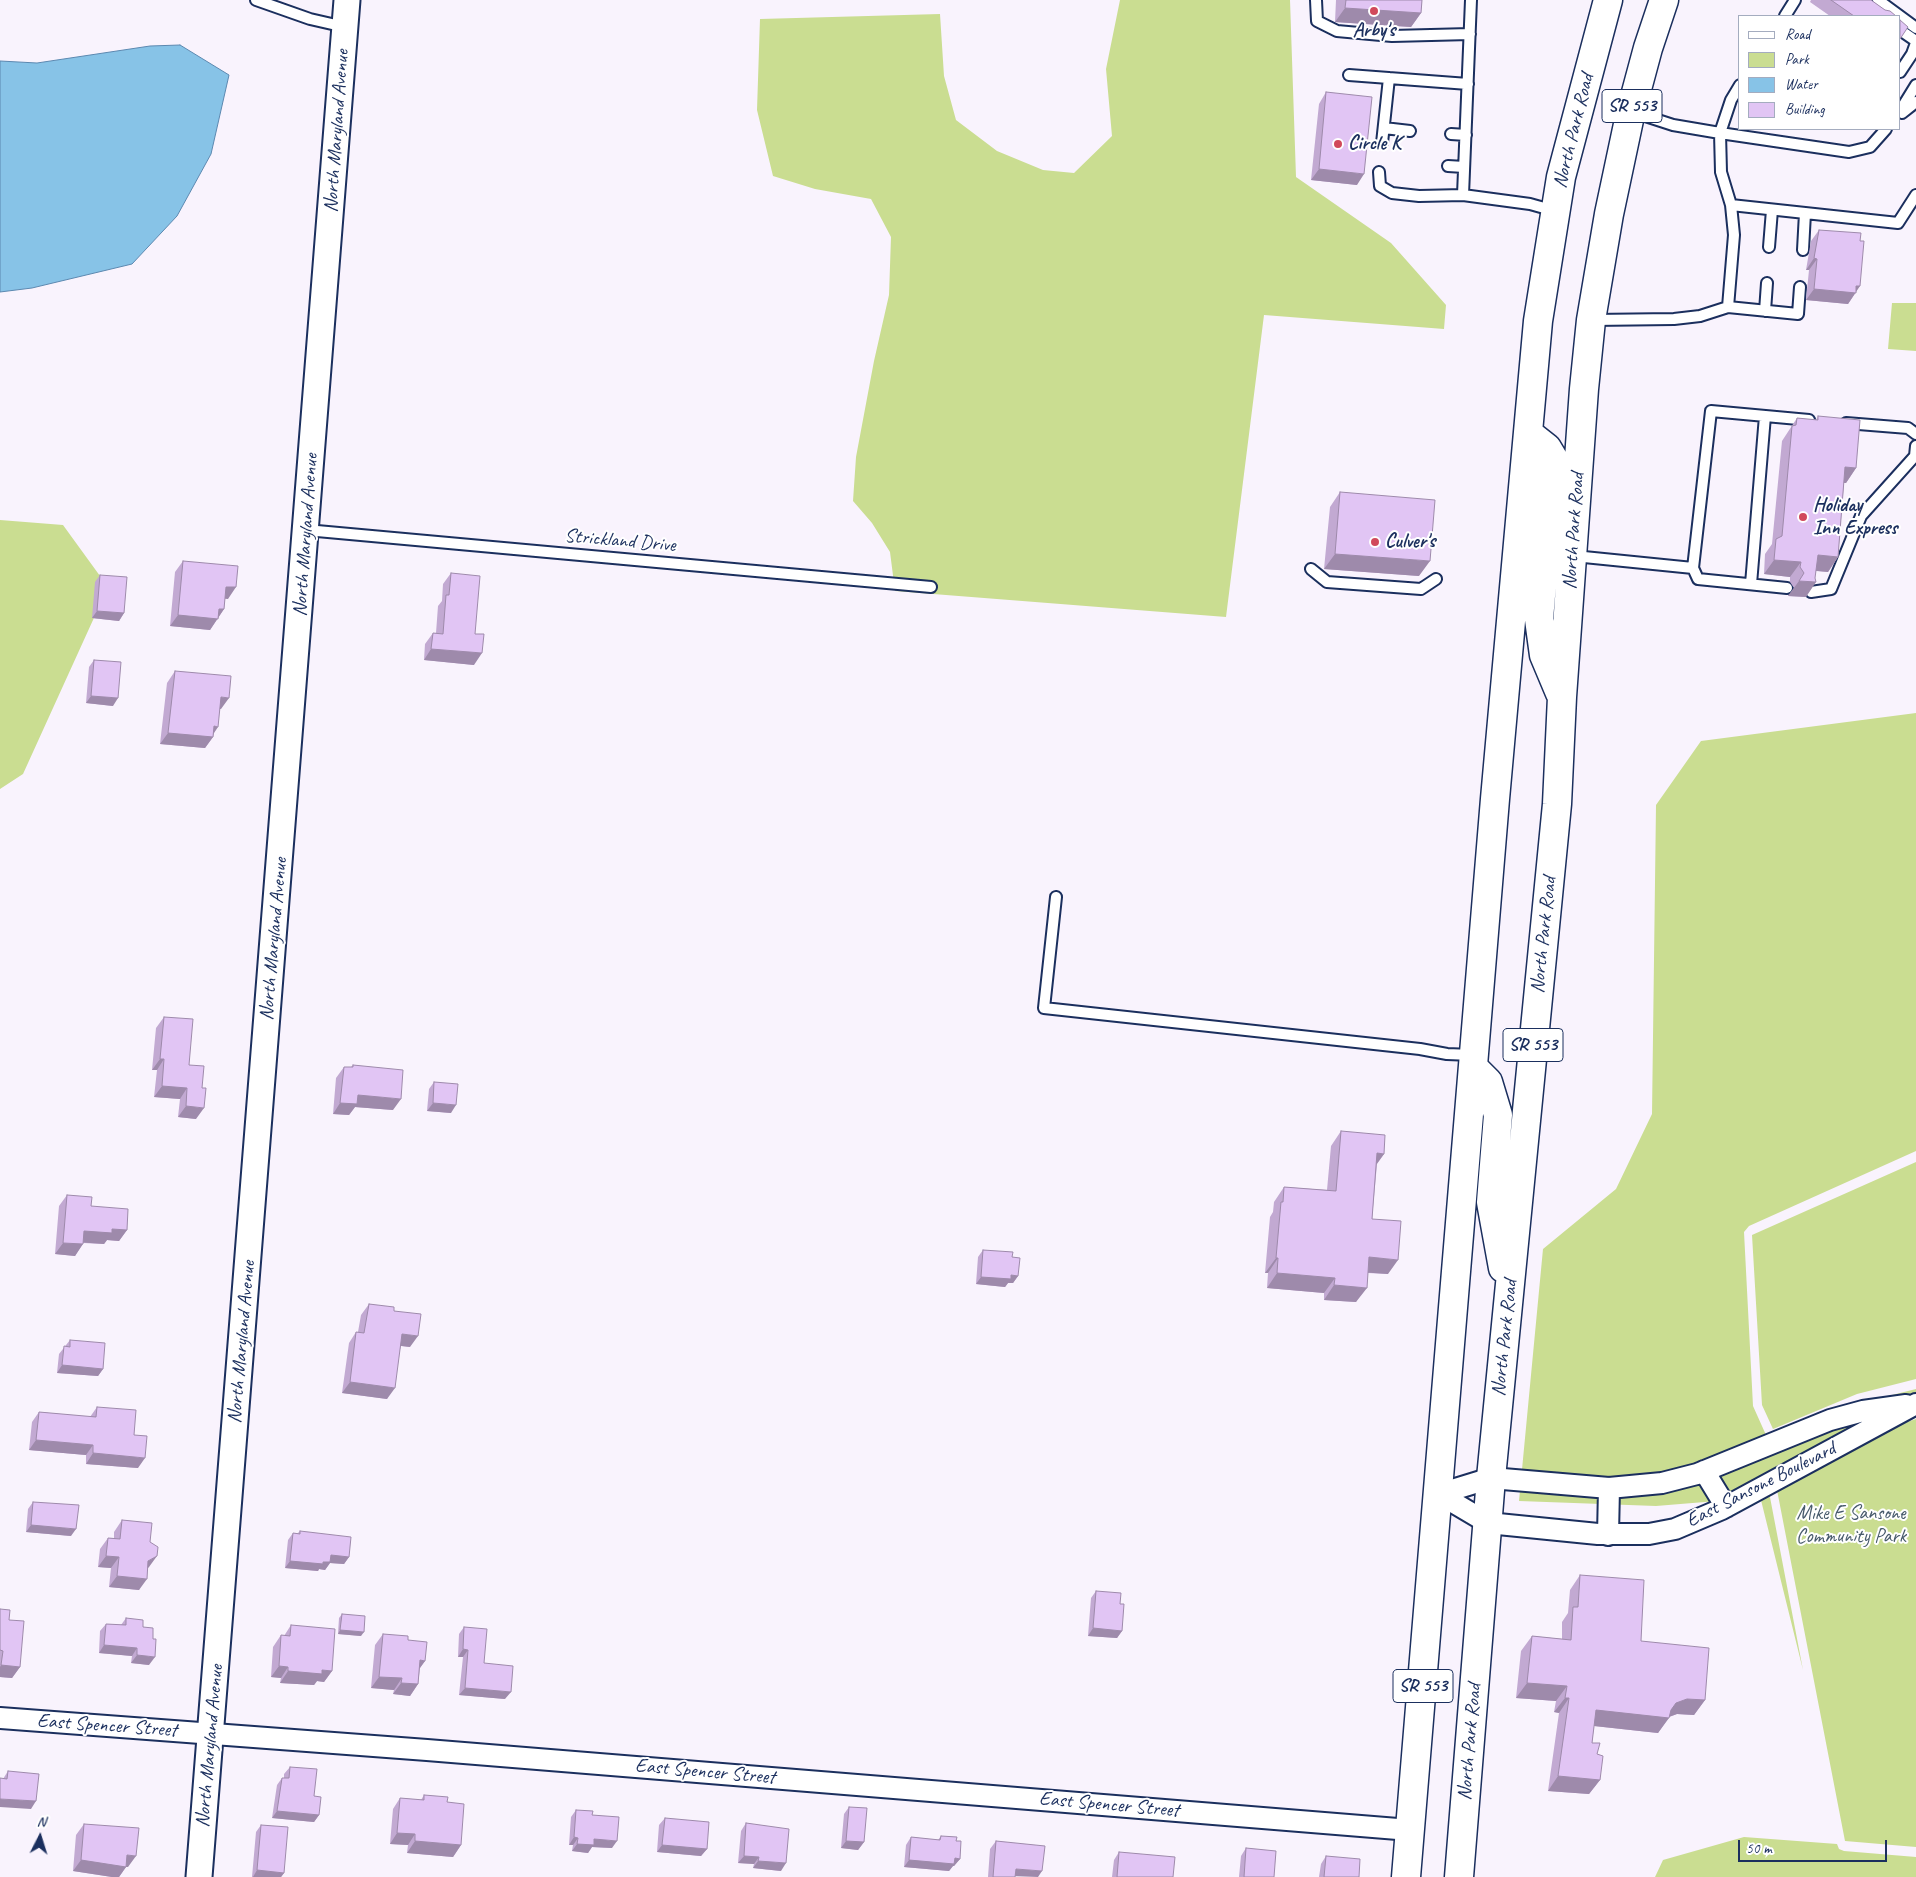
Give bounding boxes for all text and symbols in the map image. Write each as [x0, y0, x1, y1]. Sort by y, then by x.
marker: Arby's [1368, 5, 1380, 17]
legend [1738, 15, 1901, 130]
place label: Arby's [1353, 19, 1395, 43]
text: Road [1785, 25, 1810, 44]
street label: North Maryland Avenue [319, 49, 355, 213]
text: Park [1785, 50, 1809, 69]
street label: North Park Road [1548, 71, 1600, 191]
text: Water [1785, 75, 1818, 94]
road number: SR 553 [1602, 90, 1662, 122]
text: Building [1785, 100, 1824, 119]
place label: Circle K [1348, 132, 1401, 156]
marker: Circle K [1332, 138, 1344, 150]
street label: North Maryland Avenue [288, 453, 324, 617]
street label: North Park Road [1558, 472, 1590, 590]
place label: Holiday Inn Express [1813, 494, 1897, 541]
marker: Holiday Inn Express [1797, 511, 1809, 523]
street label: Strickland Drive [563, 524, 677, 558]
place label: Culver's [1385, 530, 1435, 554]
marker: Culver's [1369, 536, 1381, 548]
street label: North Maryland Avenue [255, 857, 293, 1021]
street label: North Park Road [1526, 876, 1562, 994]
road number: SR 553 [1503, 1028, 1563, 1062]
street label: North Maryland Avenue [223, 1260, 261, 1424]
street label: North Park Road [1487, 1279, 1523, 1397]
street label: East Sansone Boulevard [1682, 1437, 1840, 1533]
park label: Mike E Sansone Community Park [1796, 1502, 1906, 1549]
street label: North Maryland Avenue [191, 1664, 229, 1828]
road number: SR 553 [1393, 1670, 1453, 1702]
street label: North Park Road [1453, 1683, 1487, 1801]
street label: East Spencer Street [36, 1709, 178, 1743]
street label: East Spencer Street [634, 1754, 776, 1790]
street label: East Spencer Street [1038, 1787, 1180, 1823]
north arrow [15, 1812, 65, 1862]
text: N [36, 1813, 46, 1830]
scale bar [1741, 1830, 1890, 1862]
text: 50 m [1746, 1839, 1772, 1858]

